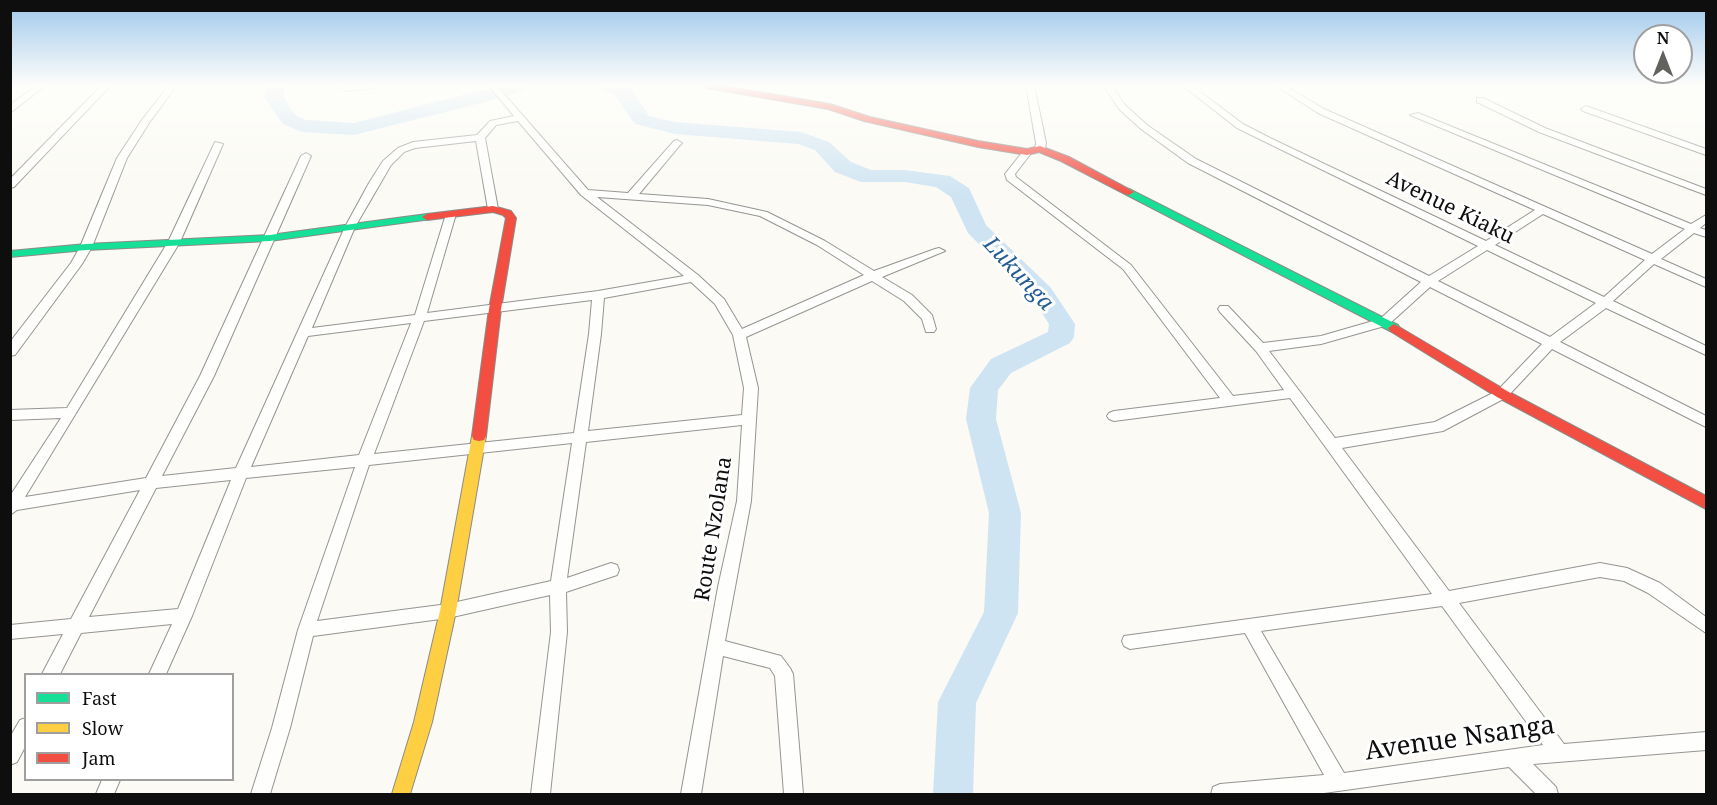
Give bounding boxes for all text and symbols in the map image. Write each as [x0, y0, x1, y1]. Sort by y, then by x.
north arrow [1633, 24, 1693, 84]
text: N [1657, 27, 1669, 49]
street label: Avenue Kiaku [1382, 166, 1518, 250]
water label: Lukunga [977, 232, 1059, 316]
street label: Route Nzolana [690, 455, 738, 603]
legend [24, 673, 234, 781]
text: Fast [82, 686, 117, 710]
street label: Avenue Nsanga [1363, 710, 1557, 768]
text: Slow [82, 716, 123, 740]
text: Jam [82, 746, 116, 770]

